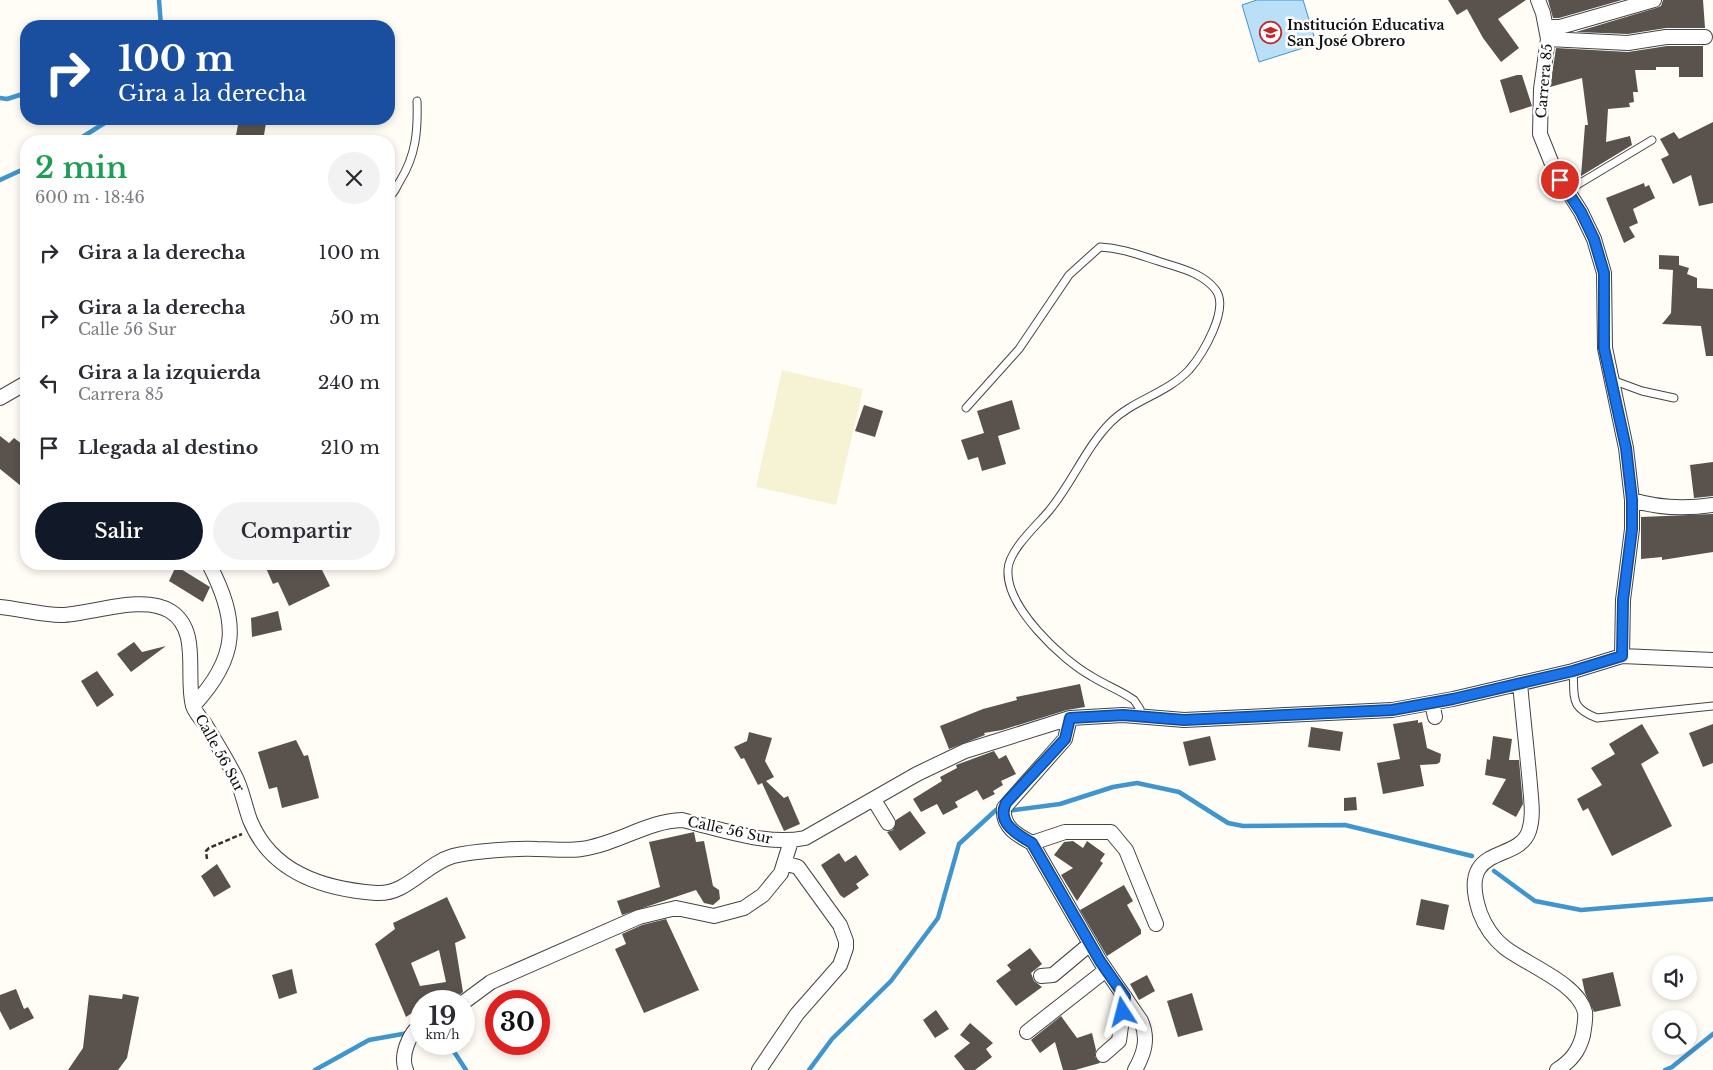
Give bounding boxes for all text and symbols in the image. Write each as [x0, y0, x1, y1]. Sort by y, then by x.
place label: Institución Educativa San José Obrero [1287, 16, 1445, 50]
school or university icon: Institución Educativa San José Obrero [1259, 21, 1283, 45]
text: 100 m [118, 37, 234, 80]
icon: right [35, 40, 100, 105]
street label: Carrera 85 [1532, 43, 1556, 119]
text: Gira a la derecha [118, 80, 307, 107]
text: 2 min [35, 149, 127, 186]
button: close [328, 152, 380, 204]
pin [1539, 159, 1581, 201]
icon: arrive [1546, 166, 1574, 194]
text: 600 m · 18:46 [35, 187, 145, 207]
icon: right [35, 239, 63, 267]
text: Gira a la derecha [78, 241, 246, 264]
text: 100 m [319, 241, 380, 264]
text: Gira a la derecha [78, 296, 246, 319]
icon: right [35, 304, 63, 332]
text: 50 m [330, 306, 380, 329]
text: Calle 56 Sur [78, 319, 177, 339]
text: Gira a la izquierda [78, 361, 261, 384]
icon: left [35, 369, 63, 397]
text: 240 m [318, 371, 380, 394]
text: Carrera 85 [78, 384, 164, 404]
icon: arrive [35, 434, 63, 462]
text: Llegada al destino [78, 436, 258, 459]
text: 210 m [320, 436, 380, 459]
button: Salir [35, 502, 203, 560]
button: Compartir [213, 502, 380, 560]
street label: Calle 56 Sur [191, 711, 249, 795]
street label: Calle 56 Sur [686, 812, 774, 848]
map controls [1652, 955, 1697, 1055]
button: sound [1652, 955, 1697, 1000]
position arrow [1096, 985, 1148, 1037]
speed limit sign: 30 [485, 990, 550, 1055]
text: 19 [429, 1001, 456, 1032]
button: search [1652, 1010, 1697, 1055]
text: km/h [425, 1027, 460, 1042]

